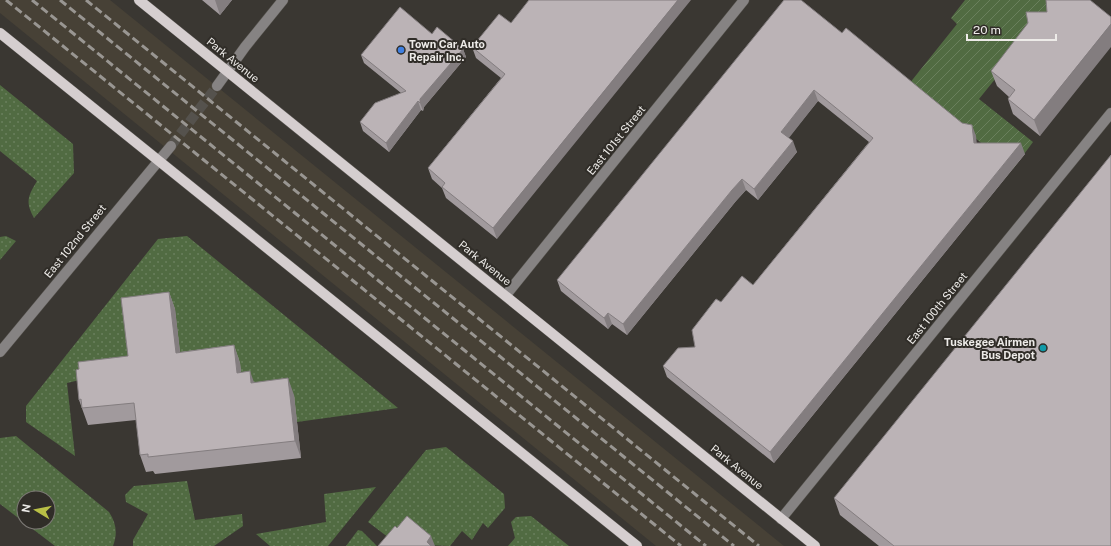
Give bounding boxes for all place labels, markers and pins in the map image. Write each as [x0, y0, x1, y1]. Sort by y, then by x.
place label: Town Car Auto Repair Inc. [409, 38, 485, 63]
marker: Town Car Auto Repair Inc. [396, 45, 406, 55]
place label: Tuskegee Airmen Bus Depot [944, 336, 1035, 361]
marker: Tuskegee Airmen Bus Depot [1038, 343, 1048, 353]

